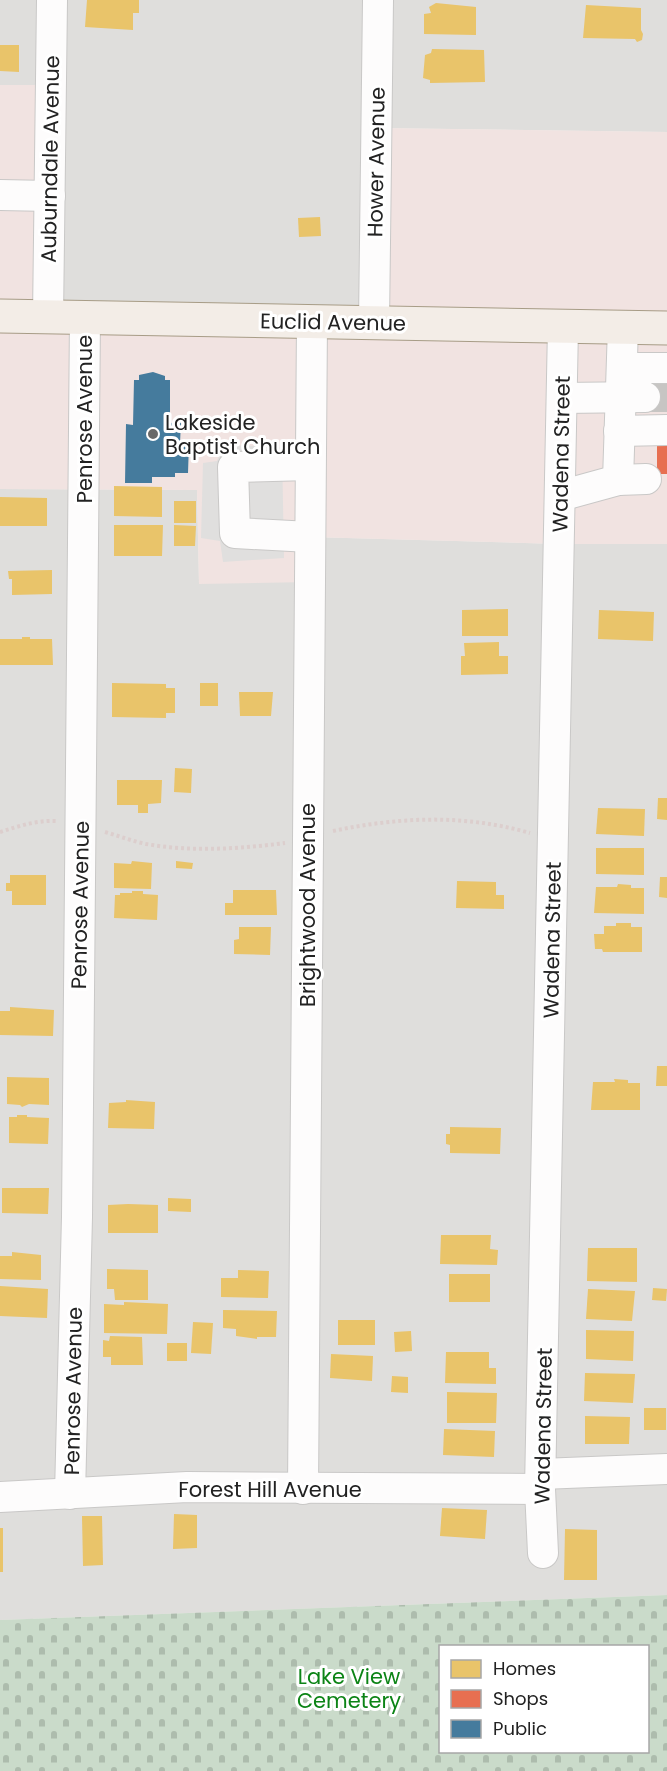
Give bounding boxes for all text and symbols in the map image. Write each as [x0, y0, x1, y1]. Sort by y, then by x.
street label: Auburndale Avenue [34, 55, 66, 263]
street label: Hower Avenue [360, 87, 392, 237]
street label: Euclid Avenue [260, 306, 406, 338]
street label: Penrose Avenue [70, 335, 99, 503]
street label: Wadena Street [545, 375, 577, 533]
place label: Lakeside Baptist Church [165, 408, 320, 461]
marker: Lakeside Baptist Church [146, 427, 160, 441]
street label: Brightwood Avenue [293, 803, 322, 1007]
street label: Penrose Avenue [64, 821, 96, 989]
street label: Wadena Street [536, 861, 568, 1019]
street label: Penrose Avenue [57, 1307, 89, 1475]
street label: Wadena Street [527, 1347, 559, 1505]
street label: Forest Hill Avenue [178, 1475, 362, 1504]
legend [439, 1645, 649, 1753]
text: Homes [493, 1656, 556, 1681]
park label: Lake View Cemetery [297, 1662, 401, 1715]
text: Shops [493, 1686, 548, 1711]
text: Public [493, 1716, 547, 1741]

